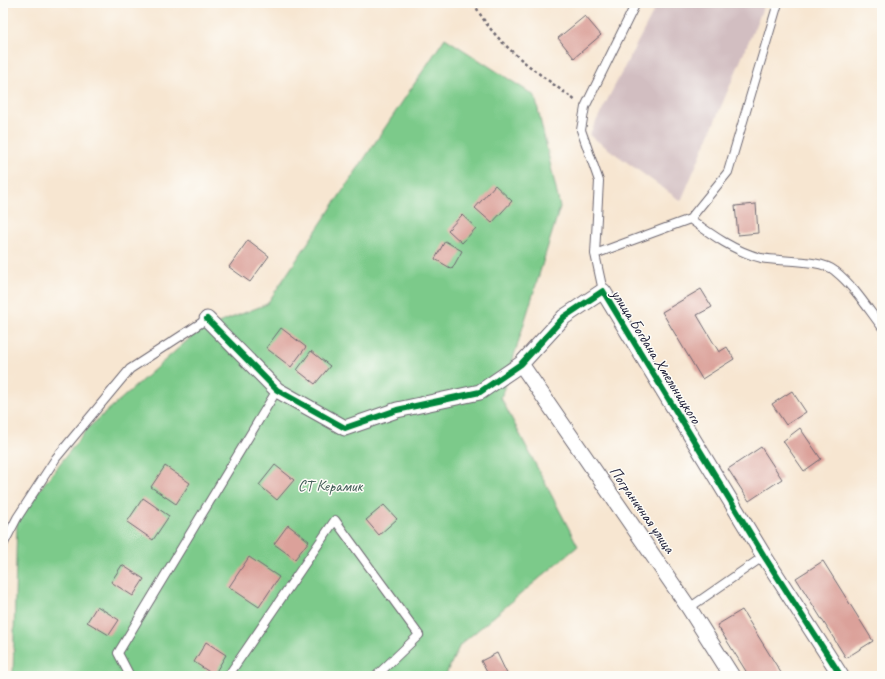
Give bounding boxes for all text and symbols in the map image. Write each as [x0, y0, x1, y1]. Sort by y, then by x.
street label: улица Богдана Хмельницкого [606, 285, 706, 429]
street label: Пограничная улица [605, 462, 680, 558]
park label: СТ Керамик [298, 476, 363, 496]

